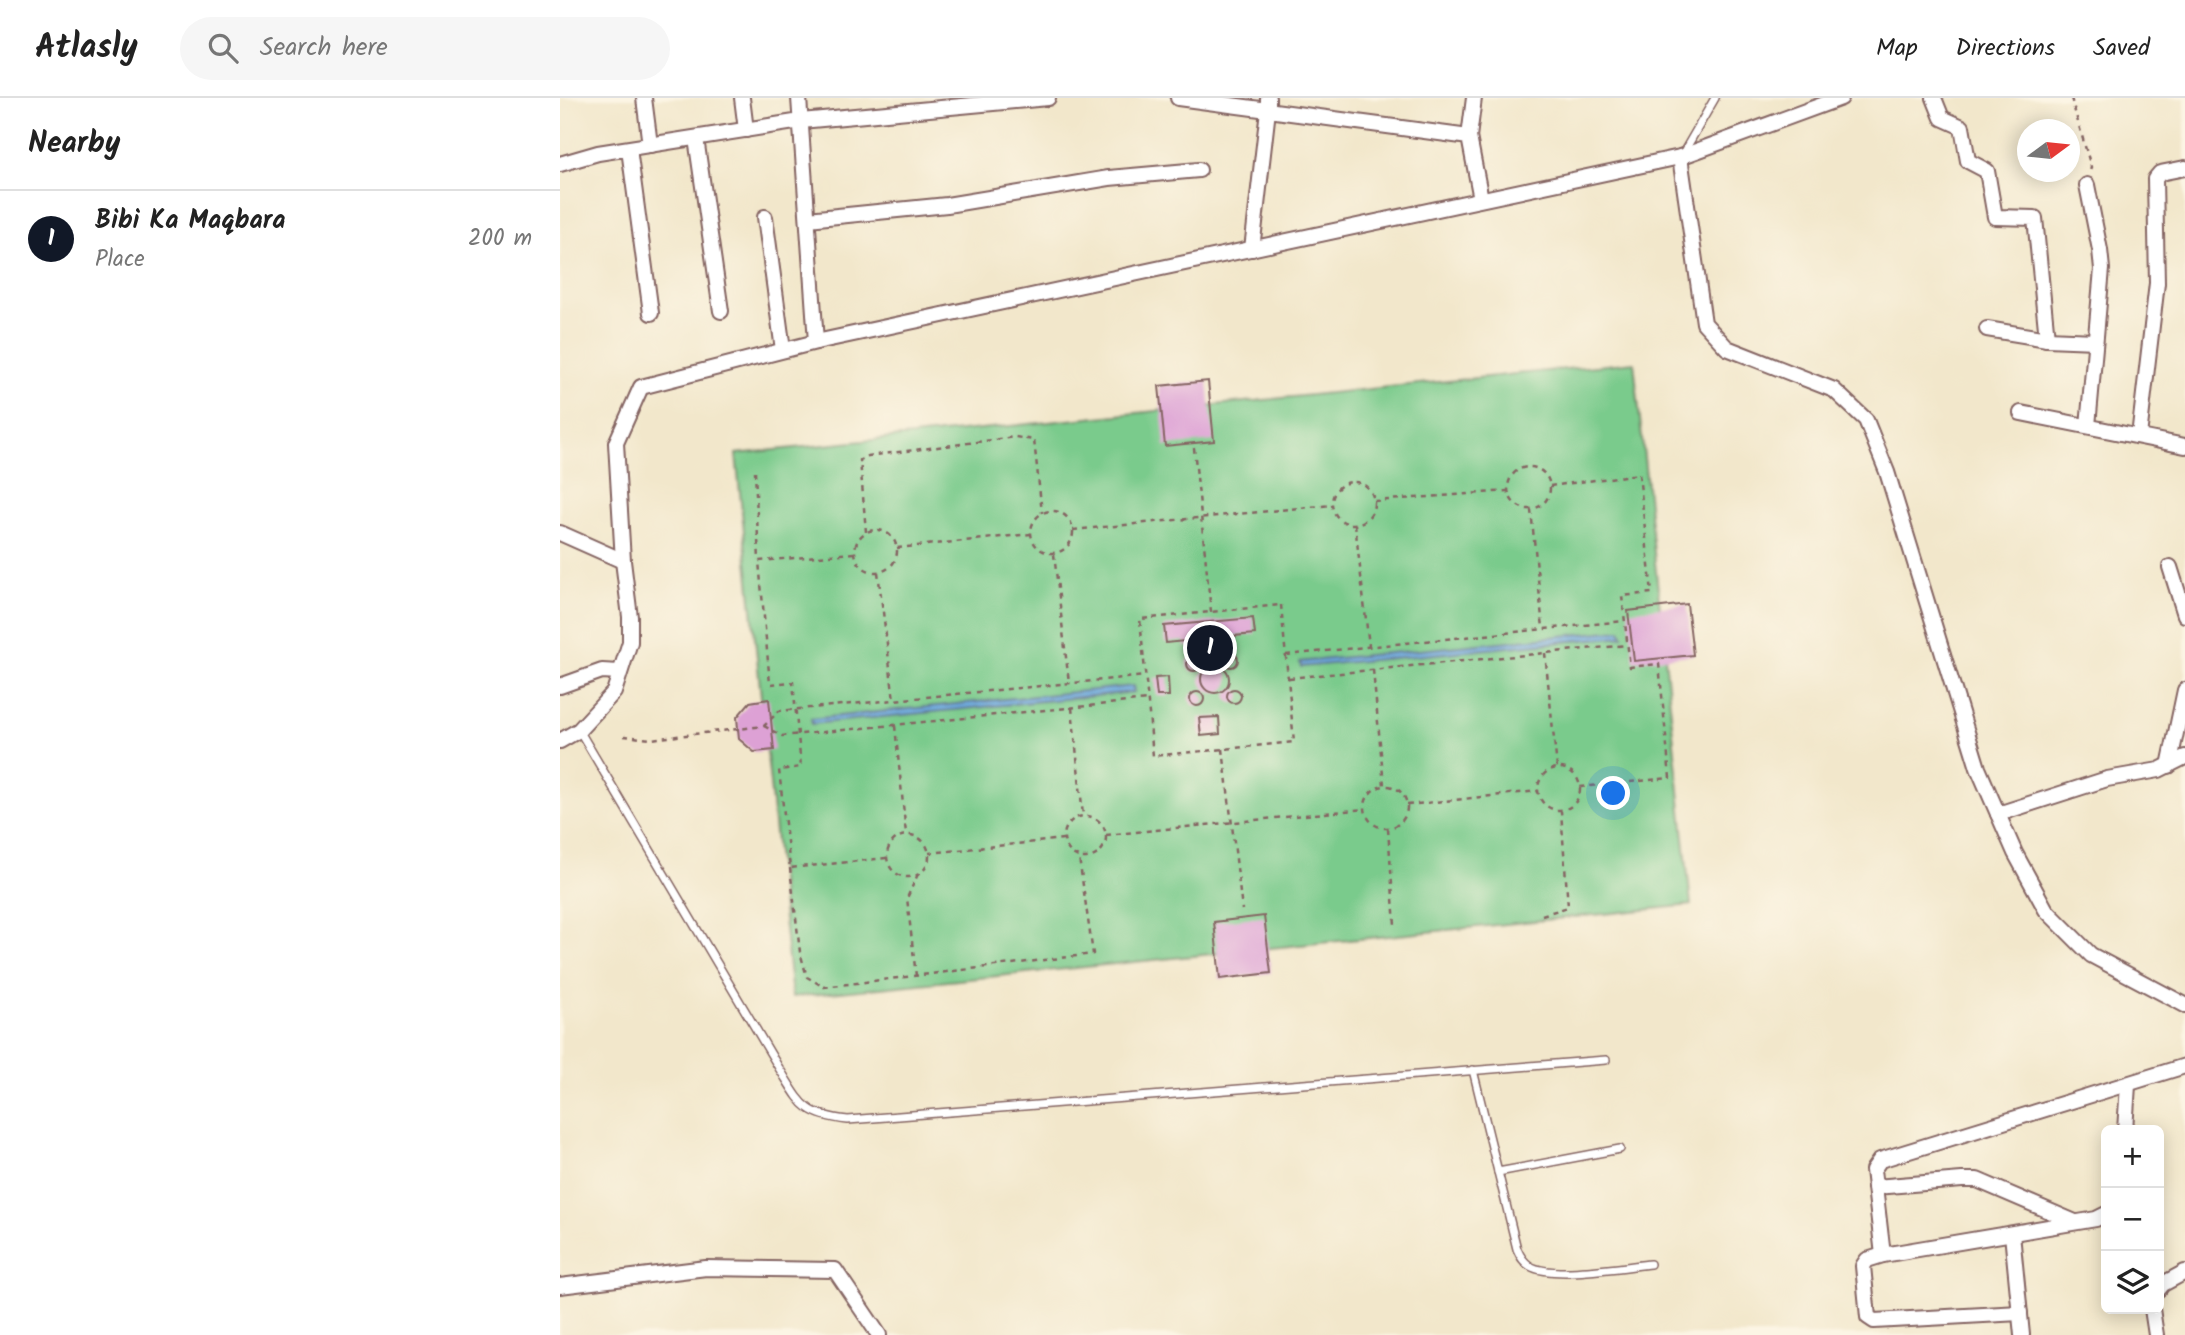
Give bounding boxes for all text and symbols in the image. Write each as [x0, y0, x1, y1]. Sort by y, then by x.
search box [180, 17, 670, 80]
text: Atlasly [35, 22, 138, 75]
text: Search here [260, 27, 388, 69]
icon: search [204, 29, 242, 67]
text: Map [1876, 29, 1918, 68]
text: Directions [1956, 29, 2055, 68]
text: Saved [2093, 29, 2150, 68]
north arrow [2017, 119, 2080, 182]
text: Nearby [28, 120, 120, 168]
text: Bibi Ka Maqbara [95, 200, 286, 242]
text: 1 [48, 221, 54, 257]
text: 200 m [468, 221, 532, 257]
text: Place [95, 242, 145, 278]
pin: 1 [1187, 622, 1233, 674]
your location [1596, 776, 1630, 810]
map controls [2101, 1125, 2164, 1314]
button: + [2101, 1125, 2164, 1188]
button: − [2101, 1188, 2164, 1251]
button: layers [2101, 1251, 2164, 1314]

